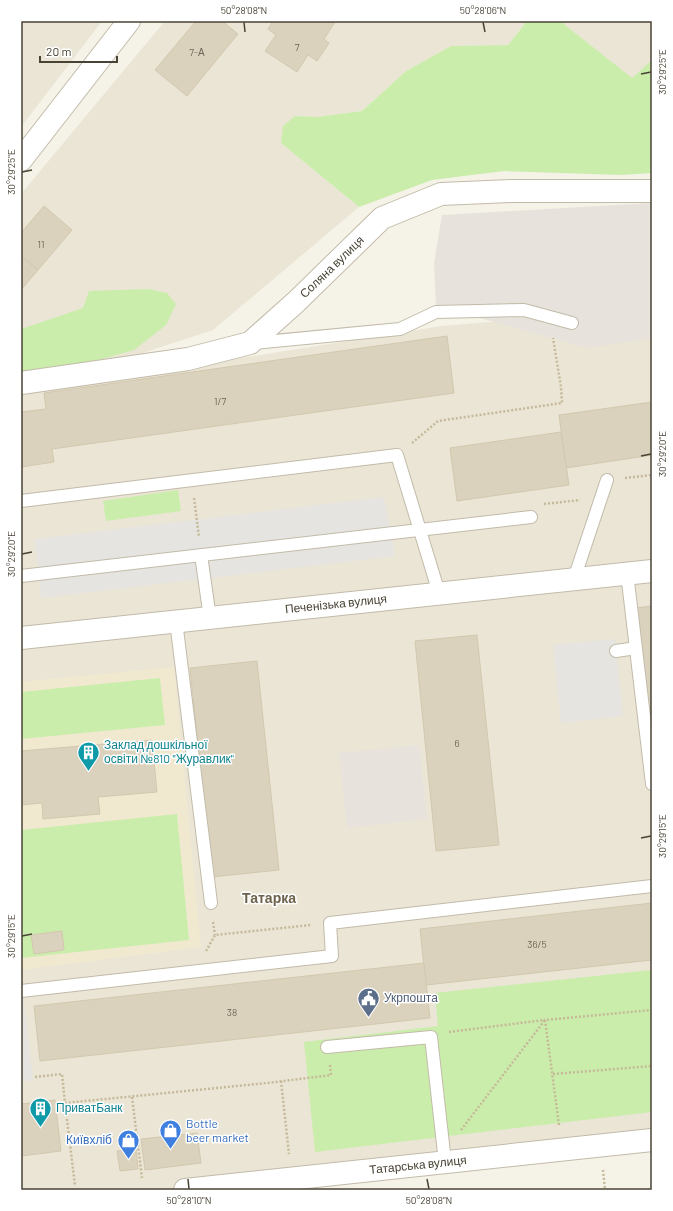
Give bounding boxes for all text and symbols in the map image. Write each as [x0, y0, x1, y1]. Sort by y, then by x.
text: 50°28'08"N [221, 4, 267, 16]
text: 50°28'06"N [460, 4, 506, 16]
scale bar [40, 38, 117, 64]
house number: 7 [295, 41, 300, 53]
text: 20 m [46, 44, 72, 58]
house number: 7-А [189, 46, 205, 58]
text: 30°29'25"E [656, 49, 668, 95]
text: 30°29'25"E [5, 149, 17, 195]
street label: Соляна вулиця [297, 232, 367, 301]
house number: 11 [37, 238, 45, 250]
house number: 1/7 [214, 395, 226, 407]
text: 30°29'20"E [656, 431, 668, 477]
text: 30°29'20"E [5, 531, 17, 577]
street label: Печенізька вулиця [284, 591, 388, 616]
place label: Заклад дошкільної освіти №810 "Журавлик" [104, 737, 234, 766]
house number: 6 [454, 737, 460, 749]
building icon: Заклад дошкільної освіти №810 "Журавлик" [75, 739, 101, 772]
text: 30°29'15"E [656, 814, 668, 858]
district label: Татарка [242, 889, 296, 906]
text: 30°29'15"E [5, 914, 17, 958]
house number: 36/5 [527, 938, 547, 950]
public building icon: Укрпошта [355, 985, 381, 1018]
place label: Укрпошта [384, 990, 438, 1005]
house number: 38 [227, 1006, 237, 1018]
building icon: ПриватБанк [27, 1095, 53, 1128]
place label: ПриватБанк [56, 1100, 123, 1115]
place label: Bottle beer market [186, 1116, 249, 1144]
shop icon: Bottle beer market [158, 1118, 184, 1151]
shop icon: Київхліб [115, 1127, 141, 1160]
place label: Київхліб [66, 1132, 112, 1146]
street label: Татарська вулиця [369, 1152, 467, 1177]
text: 50°28'10"N [166, 1194, 212, 1206]
text: 50°28'08"N [406, 1194, 452, 1206]

